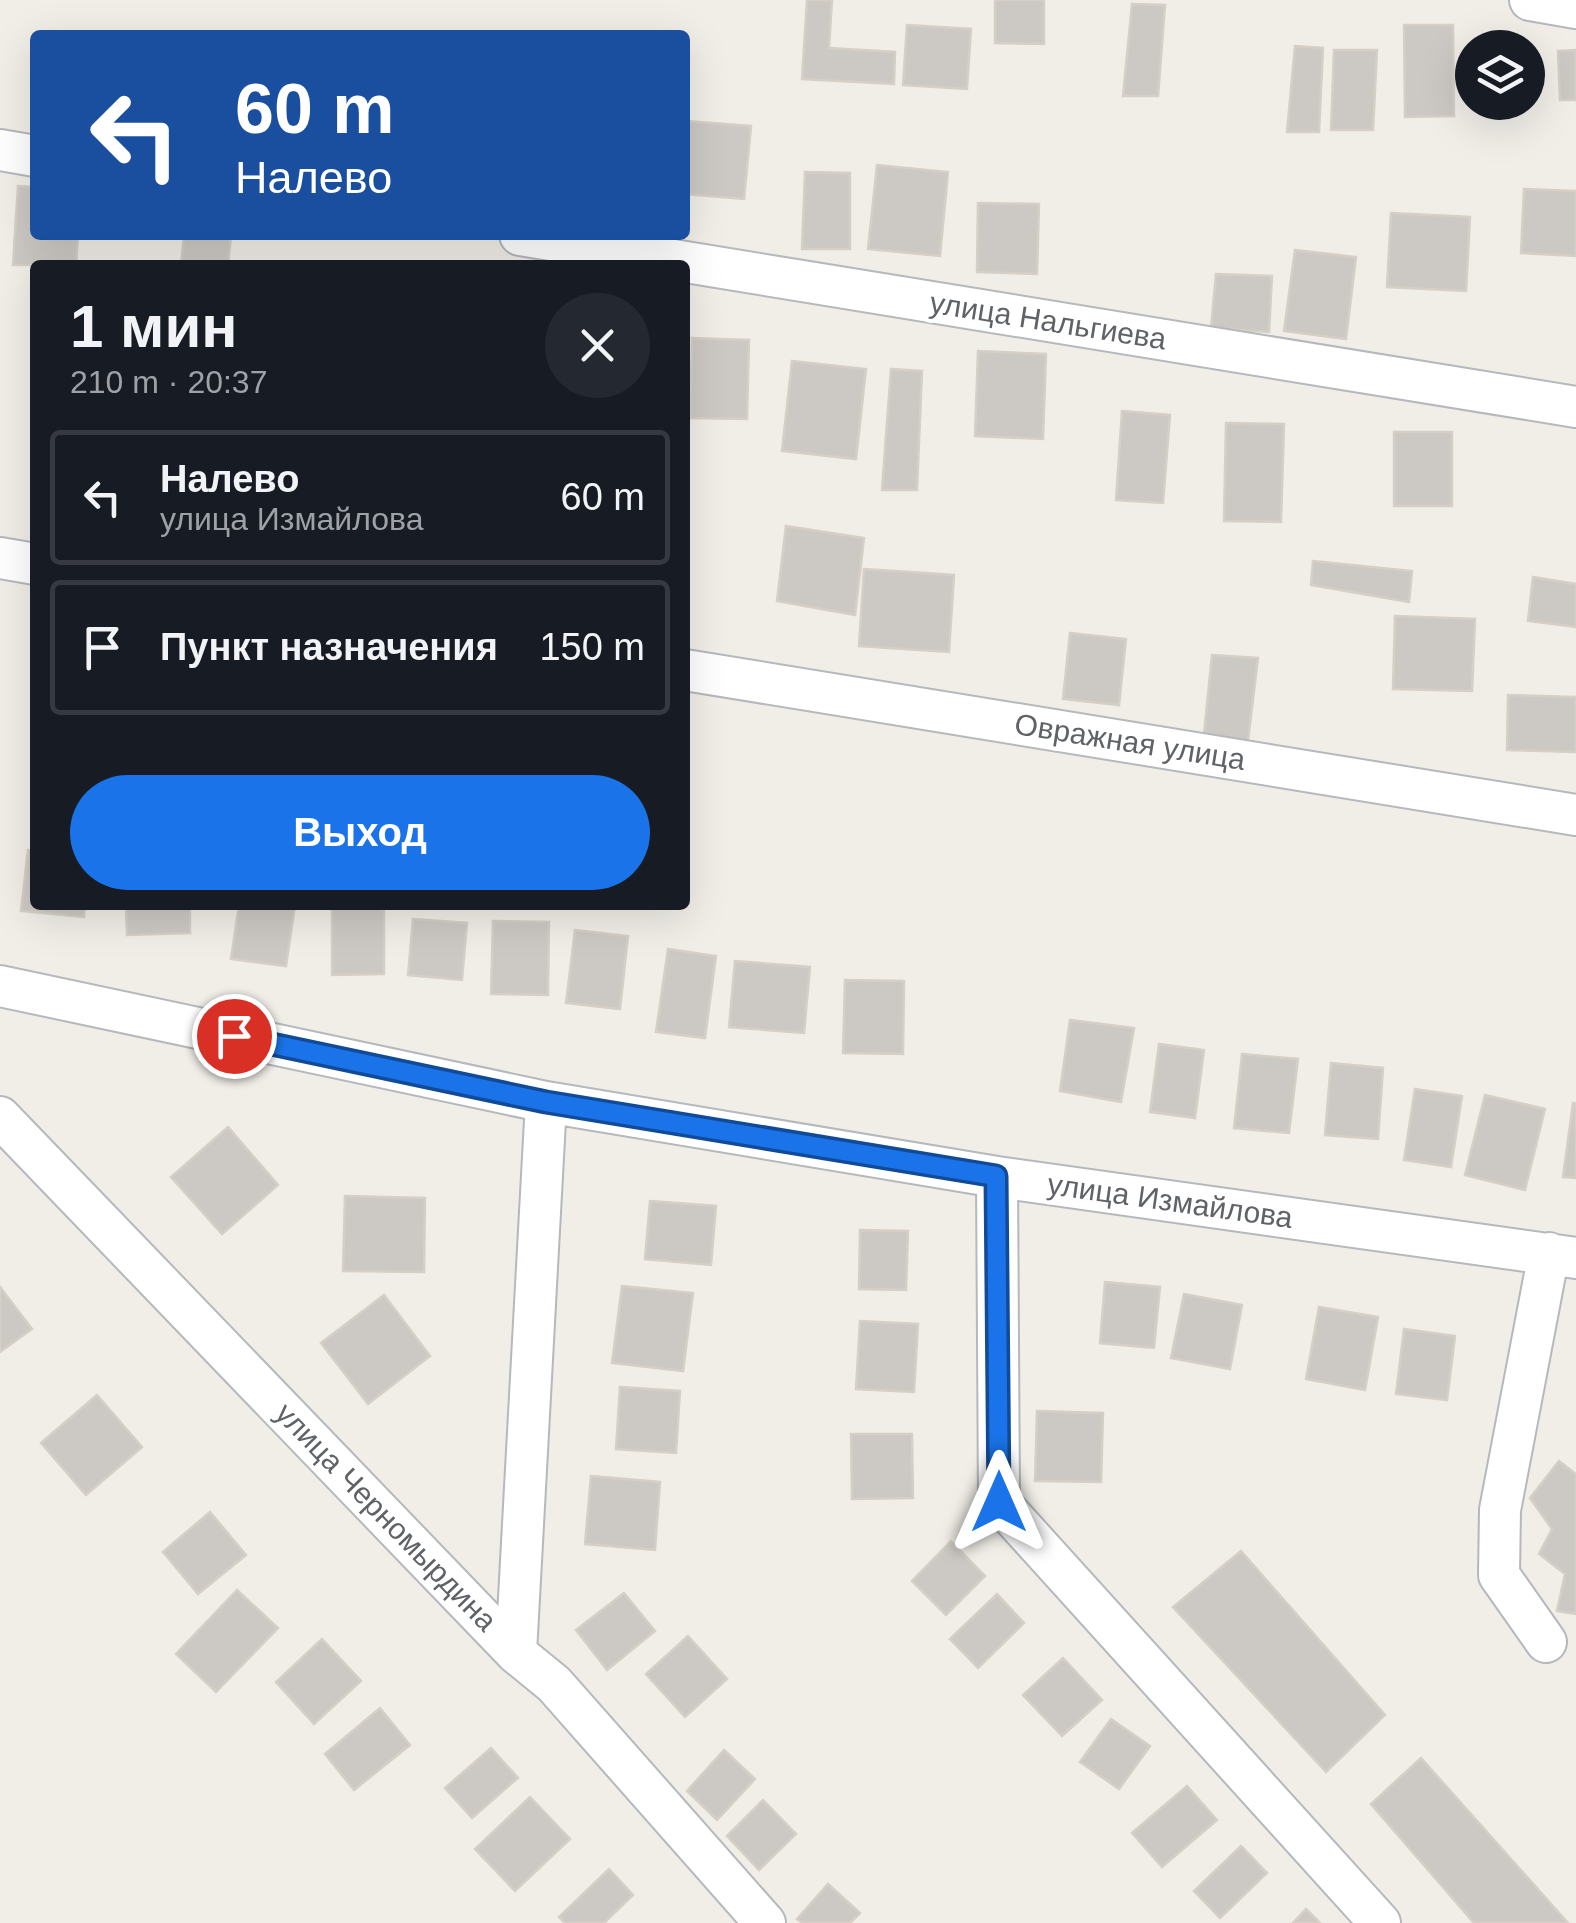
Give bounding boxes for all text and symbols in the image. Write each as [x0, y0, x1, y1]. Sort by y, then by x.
map controls [1455, 30, 1545, 120]
button: layers [1455, 30, 1545, 120]
icon: left [70, 70, 200, 200]
text: 60 m [235, 70, 395, 148]
text: Налево [235, 152, 392, 203]
street label: улица Нальгиева [927, 286, 1169, 356]
text: 1 мин [70, 293, 238, 360]
button: close [545, 293, 650, 398]
text: 210 m · 20:37 [70, 364, 267, 400]
text: Налево [160, 458, 299, 500]
icon: left [75, 470, 130, 525]
text: 60 m [561, 476, 645, 518]
text: улица Измайлова [160, 501, 423, 537]
icon: arrive [75, 620, 130, 675]
text: Пункт назначения [160, 626, 498, 668]
text: 150 m [539, 626, 645, 668]
street label: Овражная улица [1012, 707, 1248, 776]
button: Выход [70, 775, 650, 890]
pin [192, 994, 277, 1079]
icon: arrive [207, 1009, 262, 1064]
street label: улица Измайлова [1045, 1167, 1295, 1234]
street label: улица Черномырдина [269, 1396, 504, 1637]
position arrow [947, 1450, 1051, 1554]

